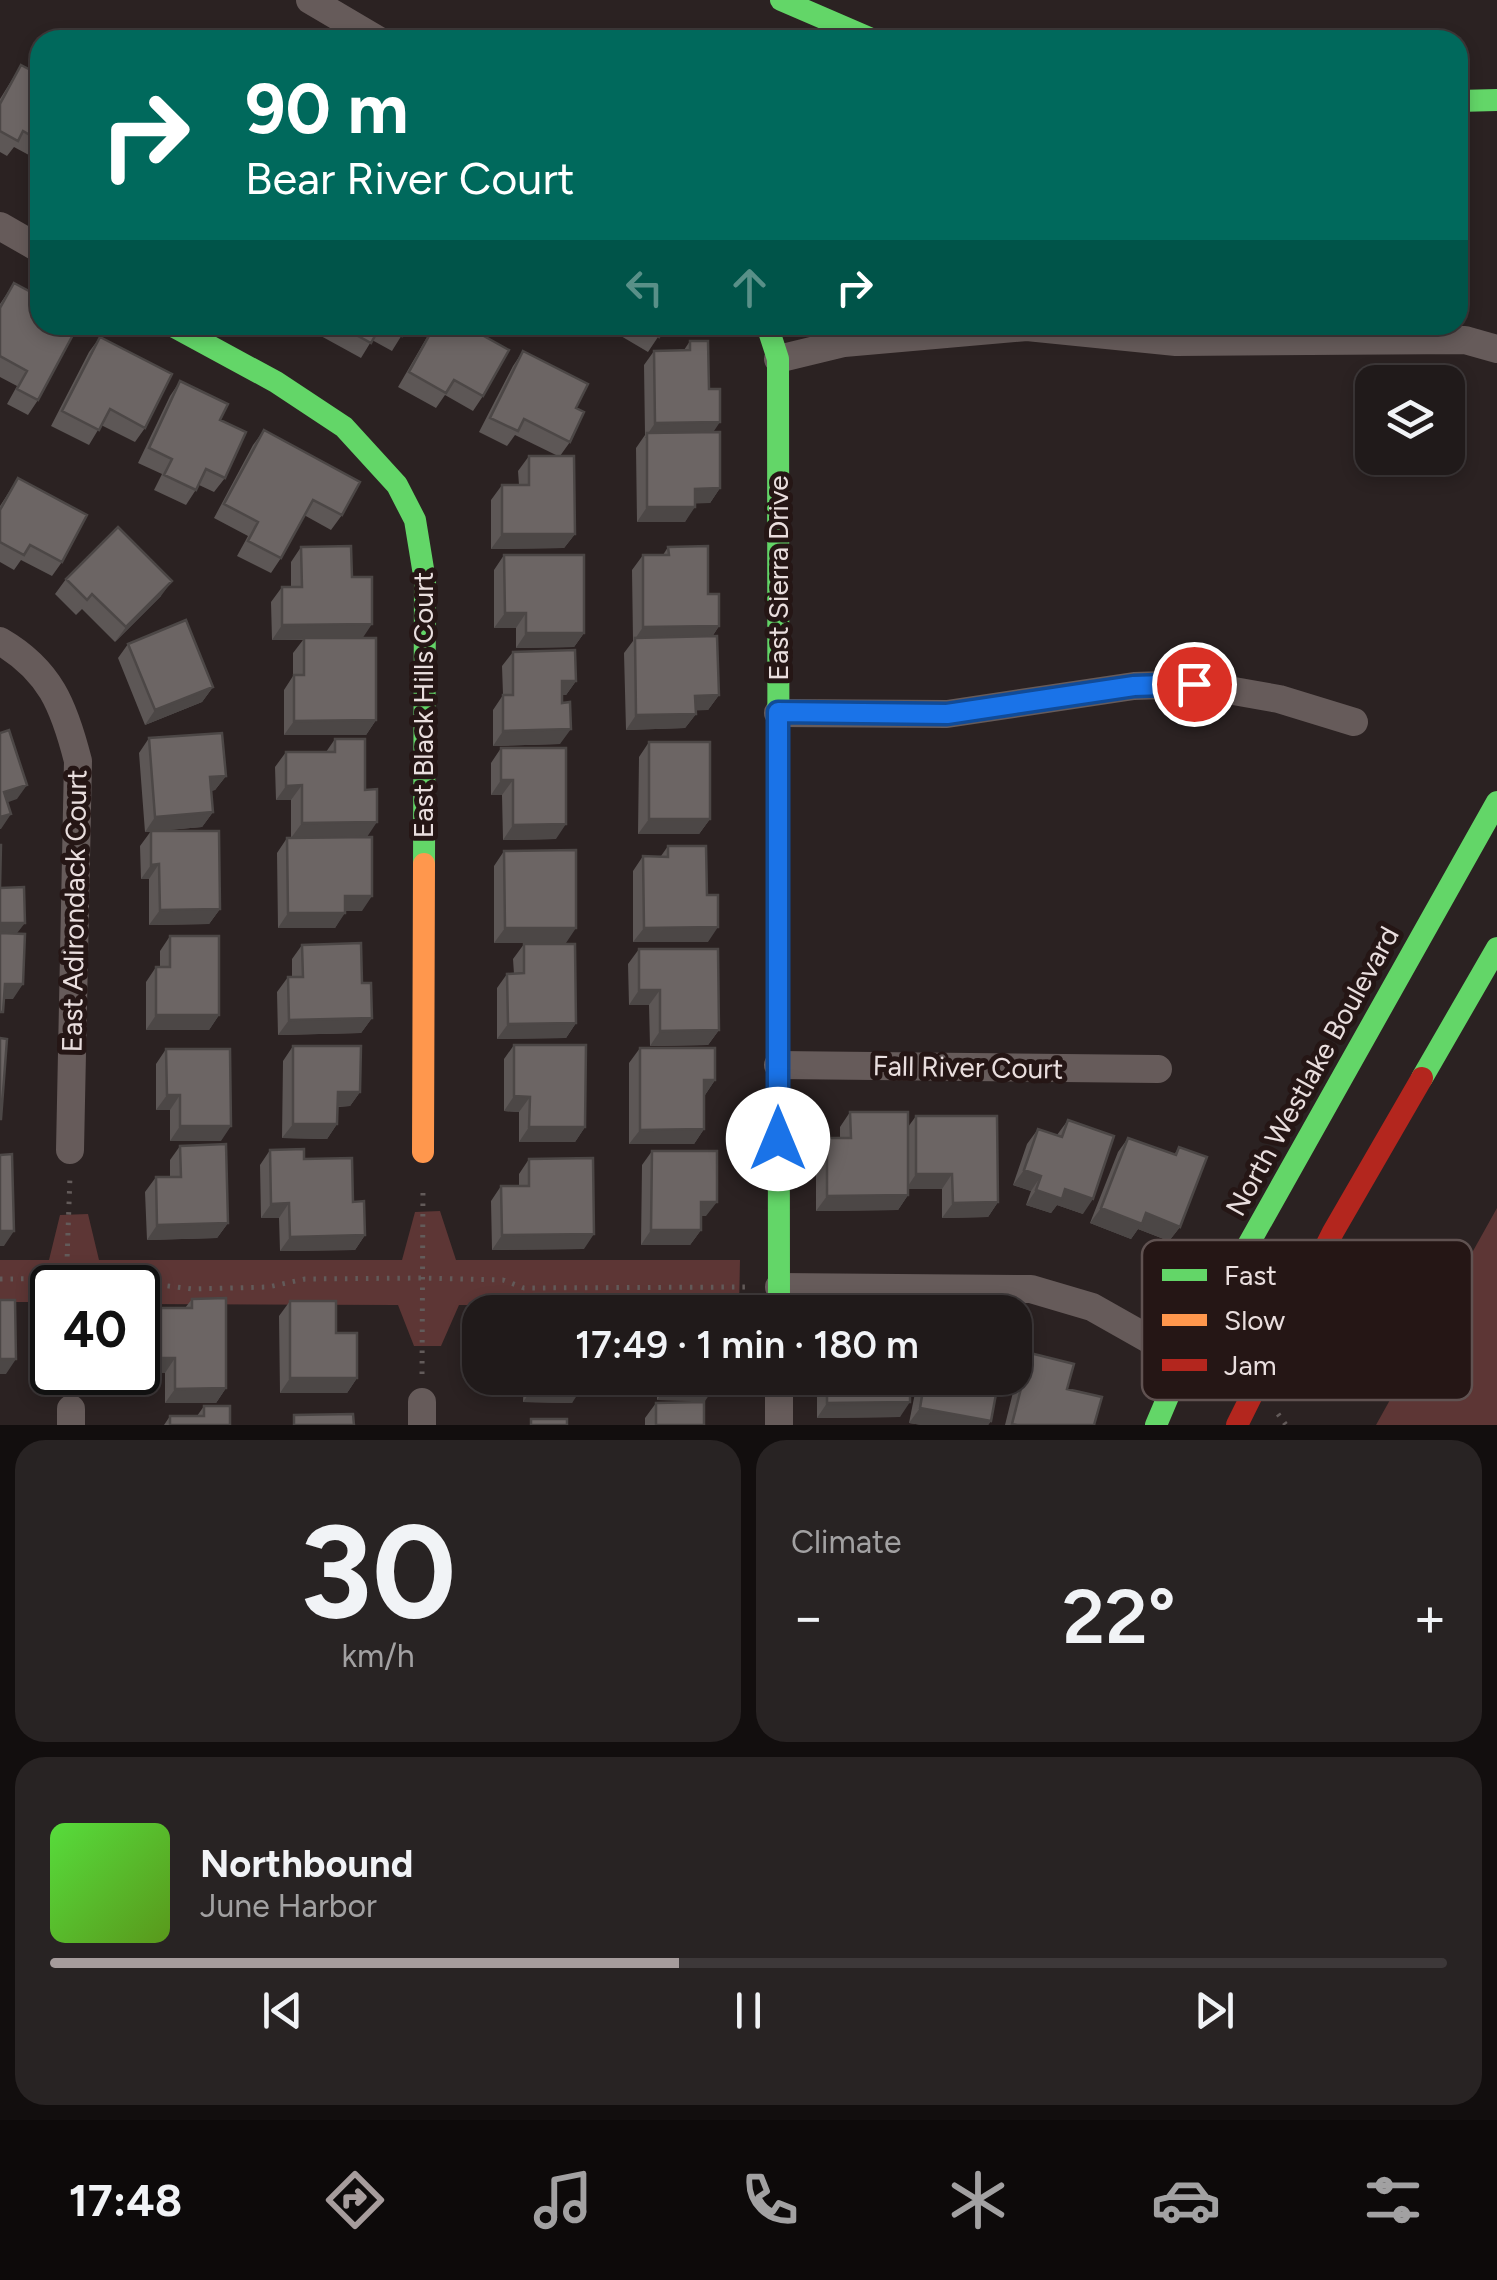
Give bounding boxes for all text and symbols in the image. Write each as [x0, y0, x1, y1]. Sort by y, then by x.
text: 90 m [245, 66, 409, 151]
icon: right [80, 70, 210, 200]
text: Bear River Court [245, 151, 575, 205]
icon: left [617, 260, 672, 315]
icon: ahead [722, 260, 777, 315]
icon: right [827, 260, 882, 315]
map controls [1355, 365, 1465, 475]
button: layers [1355, 365, 1465, 475]
street label: East Sierra Drive [761, 475, 795, 681]
street label: East Black Hills Court [406, 572, 440, 838]
pin [1152, 642, 1237, 727]
icon: arrive [1167, 657, 1222, 712]
street label: East Adirondack Court [55, 769, 93, 1053]
street label: North Westlake Boulevard [1218, 920, 1406, 1222]
street label: Fall River Court [872, 1048, 1064, 1086]
position arrow [726, 1087, 830, 1191]
legend [1142, 1240, 1472, 1400]
text: Fast [1224, 1258, 1277, 1292]
speed limit sign: 40 [30, 1265, 160, 1395]
text: Slow [1224, 1303, 1285, 1337]
text: 17:49 · 1 min · 180 m [575, 1322, 919, 1368]
text: Jam [1224, 1348, 1277, 1382]
text: 30 [300, 1494, 456, 1650]
text: Climate [791, 1523, 902, 1561]
text: 22° [1062, 1572, 1176, 1662]
text: − [791, 1584, 825, 1650]
text: + [1413, 1584, 1447, 1650]
text: km/h [341, 1637, 415, 1675]
text: Northbound [200, 1841, 413, 1887]
text: June Harbor [200, 1887, 377, 1925]
icon: previous [255, 1983, 310, 2038]
icon: pause [721, 1983, 776, 2038]
icon: next [1187, 1983, 1242, 2038]
icon: directions [320, 2165, 390, 2235]
icon: music [528, 2165, 598, 2235]
icon: phone [735, 2165, 805, 2235]
icon: climate [943, 2165, 1013, 2235]
icon: car [1151, 2165, 1221, 2235]
icon: filters [1358, 2165, 1428, 2235]
text: 17:48 [69, 2173, 182, 2227]

